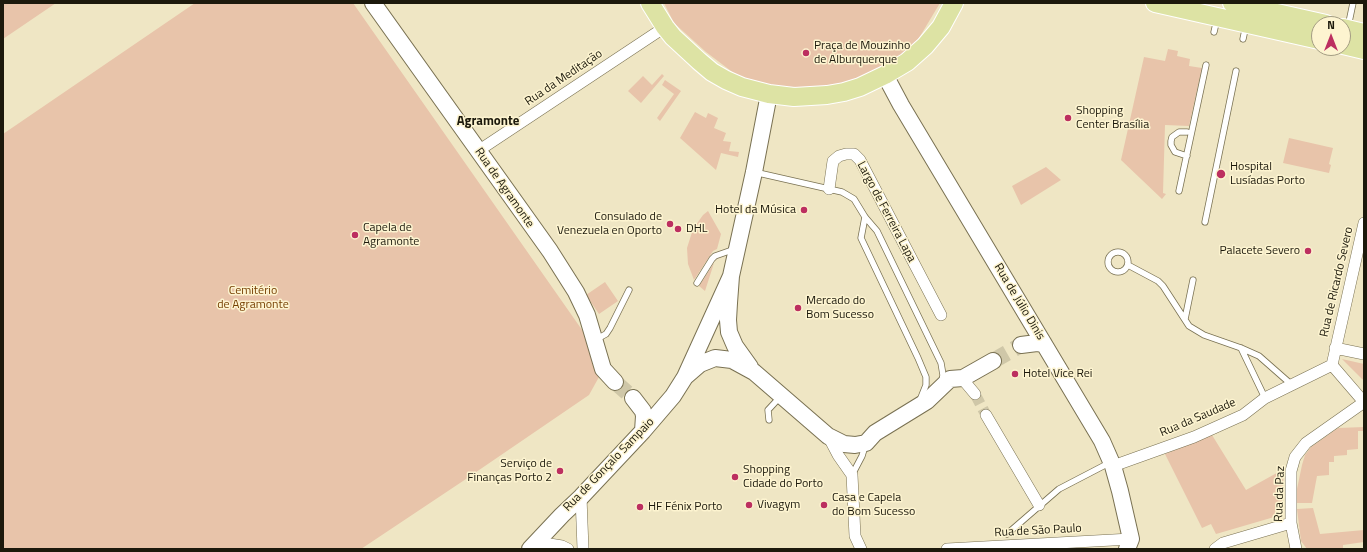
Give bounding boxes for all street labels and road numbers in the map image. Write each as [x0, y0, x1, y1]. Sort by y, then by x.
street label: Rua da Meditação [523, 47, 605, 109]
street label: Rua de Agramonte [471, 145, 537, 231]
street label: Largo de Ferreira Lapa [853, 159, 919, 265]
street label: Rua de Ricardo Severo [1317, 226, 1357, 338]
street label: Rua de Júlio Dinis [991, 261, 1047, 343]
street label: Rua da Saudade [1158, 396, 1238, 440]
street label: Rua de Gonçalo Sampaio [561, 415, 657, 515]
street label: Rua da Paz [1272, 466, 1288, 522]
street label: Rua de São Paulo [994, 522, 1082, 540]

